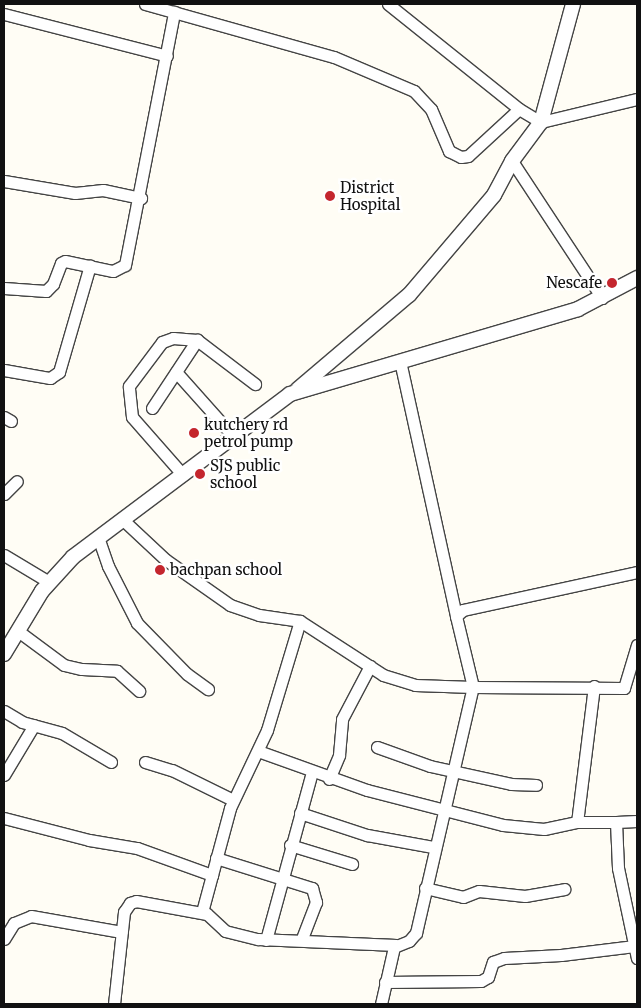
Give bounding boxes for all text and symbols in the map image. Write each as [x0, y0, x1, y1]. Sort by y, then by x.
place label: District Hospital [340, 178, 400, 213]
marker: District Hospital [324, 190, 336, 202]
place label: Nescafe [546, 274, 602, 292]
marker: Nescafe [606, 277, 618, 289]
place label: kutchery rd petrol pump [204, 415, 293, 450]
marker: kutchery rd petrol pump [188, 427, 200, 439]
place label: SJS public school [210, 456, 280, 491]
marker: SJS public school [194, 468, 206, 480]
place label: bachpan school [170, 561, 282, 579]
marker: bachpan school [154, 564, 166, 576]

